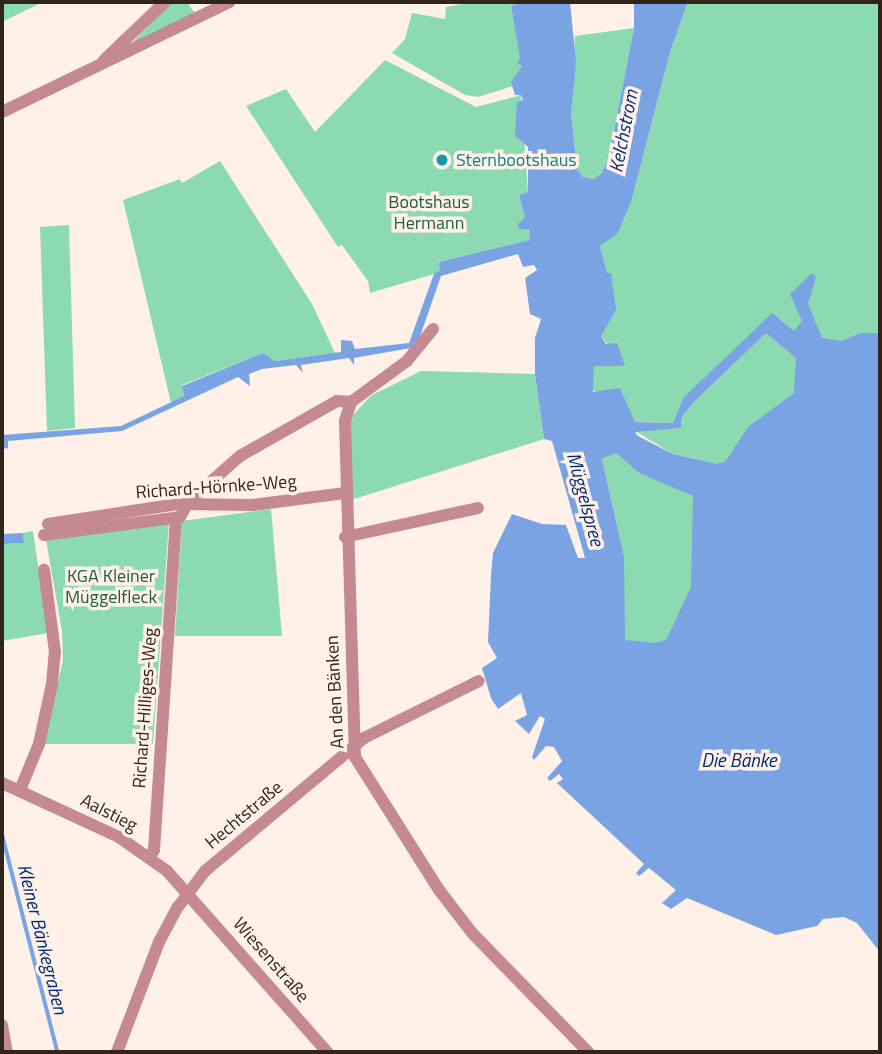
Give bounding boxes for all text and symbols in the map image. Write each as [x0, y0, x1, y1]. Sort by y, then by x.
water label: Kelchstrom [604, 88, 642, 174]
place label: Sternbootshaus [456, 149, 577, 171]
marker: Sternbootshaus [434, 152, 450, 168]
park label: Bootshaus Hermann [388, 192, 470, 234]
water label: Müggelspree [563, 450, 609, 548]
street label: Richard-Hörnke-Weg [135, 471, 297, 503]
park label: KGA Kleiner Müggelfleck [65, 566, 157, 608]
street label: Richard-Hilliges-Weg [129, 627, 161, 789]
street label: An den Bänken [321, 635, 349, 749]
water label: Die Bänke [701, 749, 777, 771]
street label: Hechtstraße [201, 776, 287, 854]
street label: Aalstieg [77, 790, 141, 836]
water label: Kleiner Bänkegraben [13, 862, 73, 1016]
street label: Wiesenstraße [228, 913, 314, 1007]

